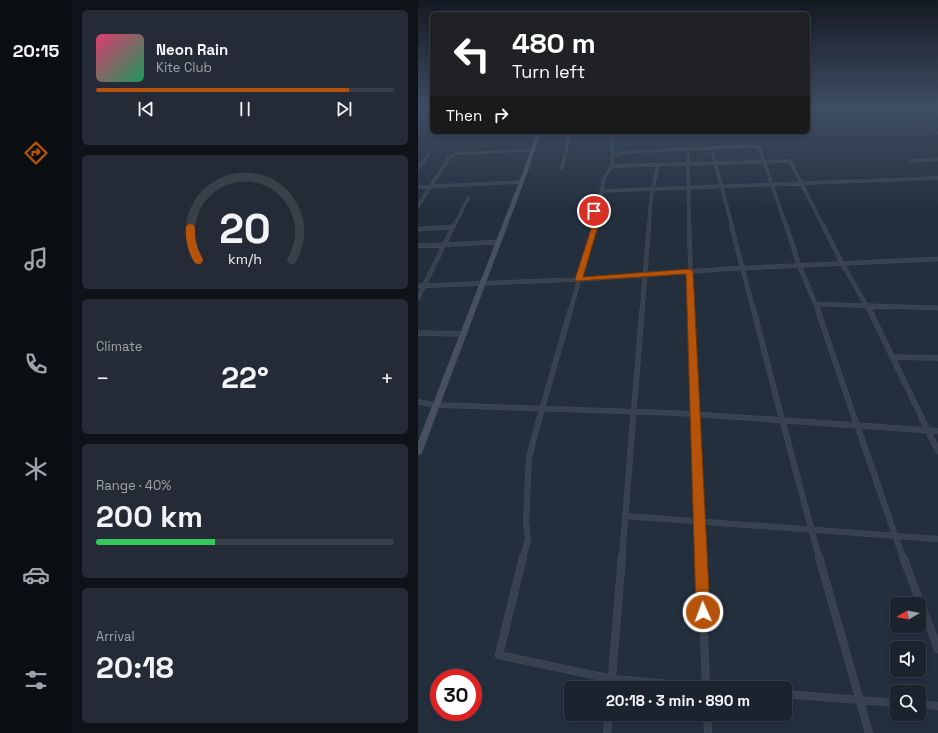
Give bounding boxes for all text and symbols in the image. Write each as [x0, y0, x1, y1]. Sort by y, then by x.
text: 480 m [512, 25, 596, 61]
icon: left [446, 28, 498, 80]
text: 20:15 [13, 39, 59, 62]
text: Neon Rain [156, 40, 228, 59]
text: Kite Club [156, 59, 212, 76]
text: Turn left [512, 60, 585, 83]
icon: previous [135, 98, 157, 120]
icon: pause [234, 98, 256, 120]
icon: next [333, 98, 355, 120]
icon: right [490, 104, 512, 126]
text: Then [446, 106, 482, 125]
icon: directions [22, 139, 50, 167]
pin [577, 194, 611, 228]
icon: arrive [583, 200, 605, 222]
text: 20 [219, 202, 271, 255]
icon: music [22, 245, 50, 273]
text: km/h [228, 249, 262, 267]
text: Climate [96, 338, 142, 355]
icon: phone [22, 350, 50, 378]
text: 22° [221, 358, 269, 397]
text: − [96, 364, 110, 392]
text: + [380, 364, 394, 392]
icon: climate [22, 455, 50, 483]
text: Range · 40% [96, 477, 171, 494]
text: 200 km [96, 497, 203, 536]
icon: car [22, 561, 50, 589]
position arrow [682, 591, 724, 633]
north arrow [890, 597, 926, 633]
map controls [890, 597, 926, 721]
text: Arrival [96, 628, 135, 645]
button: sound [890, 641, 926, 677]
text: 20:18 [96, 648, 174, 687]
icon: filters [22, 666, 50, 694]
speed limit sign: 30 [430, 669, 482, 721]
button: search [890, 685, 926, 721]
text: 20:18 · 3 min · 890 m [606, 691, 750, 710]

